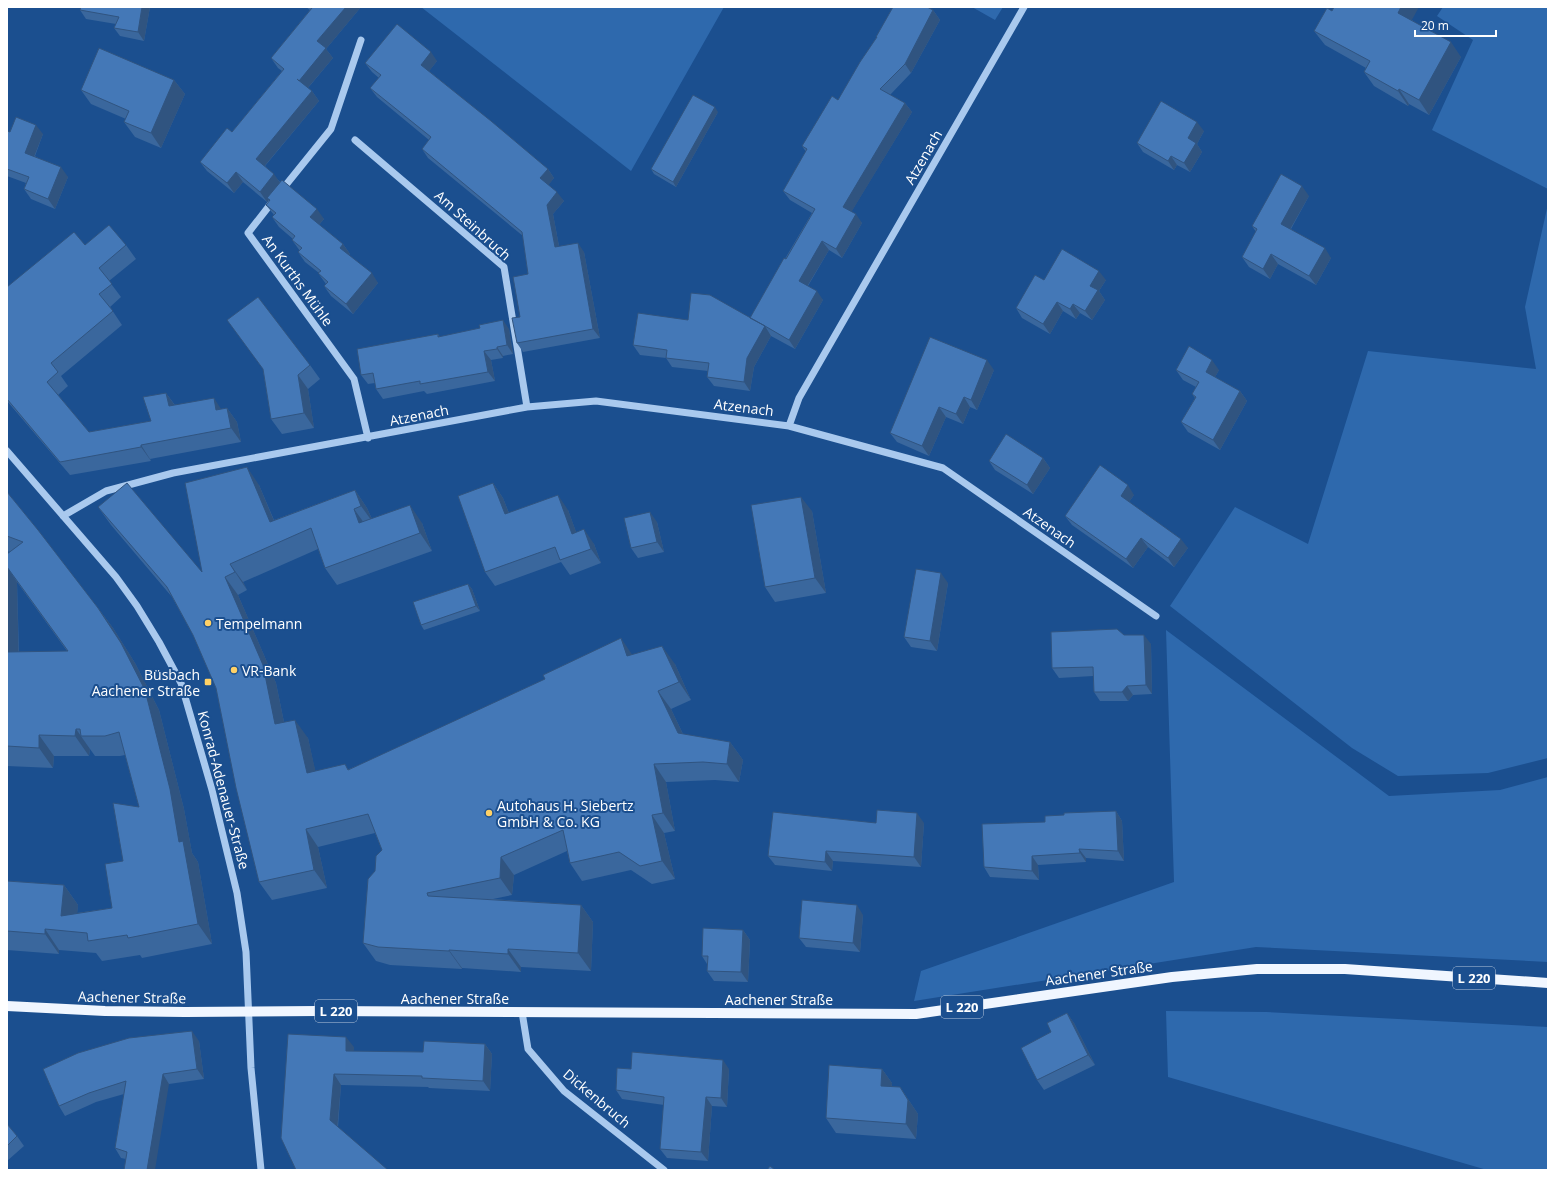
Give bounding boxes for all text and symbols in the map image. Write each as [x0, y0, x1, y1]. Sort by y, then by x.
scale bar [1415, 12, 1496, 38]
text: 20 m [1421, 17, 1449, 34]
street label: Atzenach [900, 126, 946, 188]
street label: Am Steinbruch [431, 186, 515, 264]
street label: An Kurths Mühle [258, 230, 338, 330]
street label: Atzenach [713, 394, 775, 420]
street label: Atzenach [388, 400, 450, 430]
street label: Atzenach [1020, 502, 1080, 552]
place label: Tempelmann [216, 614, 302, 633]
marker: Tempelmann [203, 618, 213, 628]
place label: VR-Bank [242, 661, 297, 680]
place label: Büsbach Aachener Straße [92, 665, 200, 700]
marker: VR-Bank [229, 665, 239, 675]
marker: Büsbach Aachener Straße [203, 677, 213, 687]
street label: Konrad-Adenauer-Straße [194, 709, 254, 871]
place label: Autohaus H. Siebertz GmbH & Co. KG [497, 796, 634, 831]
marker: Autohaus H. Siebertz GmbH & Co. KG [484, 808, 494, 818]
street label: Aachener Straße [1044, 956, 1154, 990]
road number: L 220 [1453, 967, 1495, 989]
street label: Aachener Straße [78, 987, 186, 1007]
street label: Aachener Straße [401, 989, 509, 1008]
street label: Aachener Straße [725, 990, 833, 1009]
road number: L 220 [941, 996, 983, 1018]
road number: L 220 [315, 1000, 357, 1022]
street label: Dickenbruch [559, 1064, 635, 1132]

